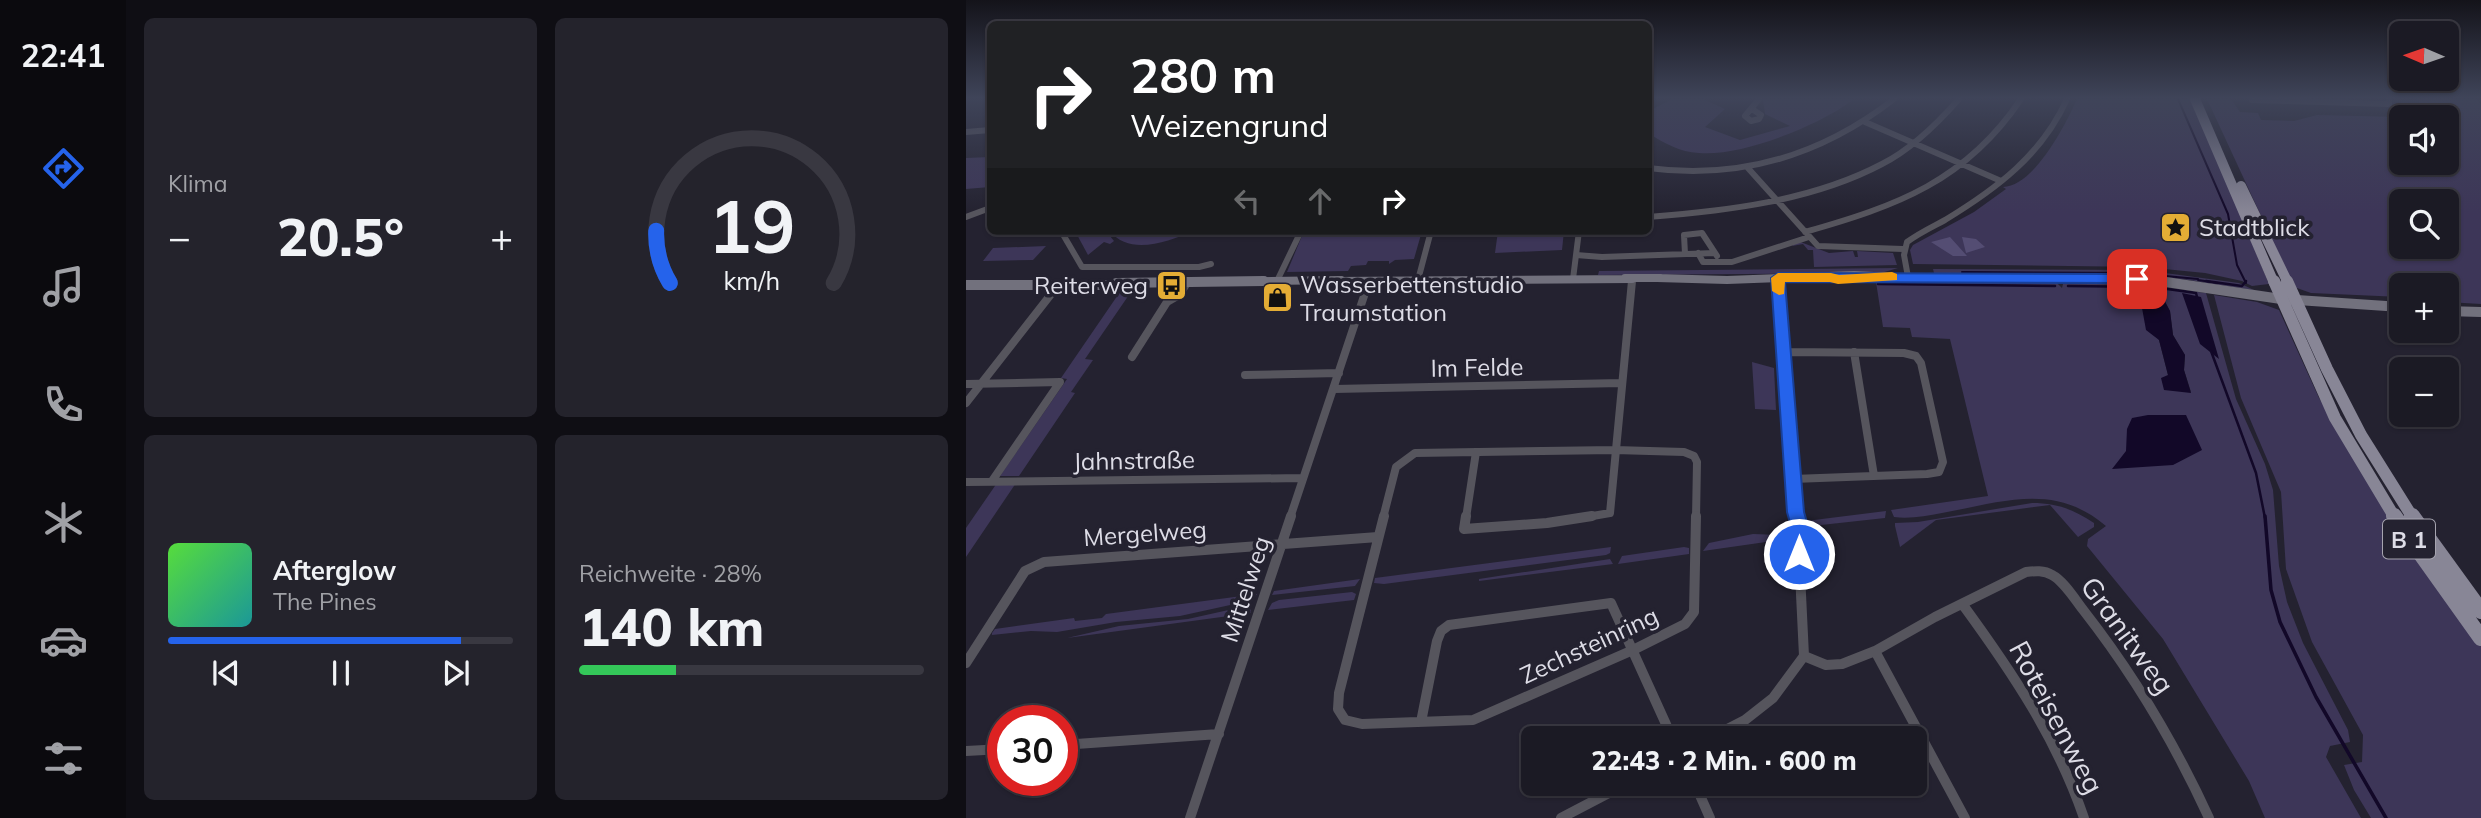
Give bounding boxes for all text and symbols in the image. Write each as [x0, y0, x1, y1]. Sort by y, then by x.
north arrow [2389, 21, 2459, 91]
map controls [2389, 21, 2459, 427]
text: 22:41 [21, 35, 105, 75]
text: 280 m [1130, 44, 1276, 105]
icon: right [1015, 49, 1106, 140]
text: Weizengrund [1130, 105, 1329, 145]
button: sound [2389, 105, 2459, 175]
icon: directions [39, 144, 88, 193]
text: Klima [168, 169, 228, 198]
text: 19 [708, 181, 795, 272]
icon: left [1228, 182, 1266, 220]
icon: ahead [1301, 182, 1339, 220]
icon: right [1374, 182, 1412, 220]
button: search [2389, 189, 2459, 259]
text: 20.5° [277, 204, 404, 269]
place icon: Stadtblick [2159, 210, 2193, 244]
place label: Stadtblick [2199, 212, 2310, 242]
text: − [168, 213, 191, 261]
text: + [490, 213, 513, 261]
pin [2107, 249, 2167, 309]
icon: arrive [2118, 260, 2156, 298]
icon: music [39, 262, 88, 311]
text: km/h [723, 265, 780, 296]
bus stop icon: Reiterweg [1154, 268, 1188, 302]
place label: Wasserbettenstudio Traumstation [1300, 269, 1524, 327]
place label: Reiterweg [1034, 270, 1148, 300]
button: + [2389, 273, 2459, 343]
shop icon: Wasserbettenstudio Traumstation [1260, 281, 1294, 315]
street label: Im Felde [1430, 351, 1524, 383]
button: − [2389, 357, 2459, 427]
icon: phone [39, 380, 88, 429]
street label: Jahnstraße [1073, 444, 1195, 476]
icon: climate [39, 498, 88, 547]
street label: Mergelweg [1082, 514, 1208, 552]
position arrow [1762, 517, 1836, 591]
road number: B 1 [2383, 520, 2435, 558]
street label: Mittelweg [1214, 532, 1276, 646]
text: Afterglow [273, 554, 396, 587]
text: Reichweite · 28% [579, 559, 762, 588]
street label: Granitweg [2074, 569, 2182, 701]
text: The Pines [273, 587, 377, 616]
text: 140 km [579, 594, 764, 659]
street label: Zechsteinring [1515, 600, 1663, 690]
icon: car [39, 616, 88, 665]
street label: Roteisenweg [2002, 635, 2112, 799]
icon: previous [207, 654, 245, 692]
icon: pause [322, 654, 360, 692]
icon: next [437, 654, 475, 692]
speed limit sign: 30 [987, 705, 1078, 796]
icon: filters [39, 734, 88, 783]
text: 22:43 · 2 Min. · 600 m [1591, 744, 1857, 777]

